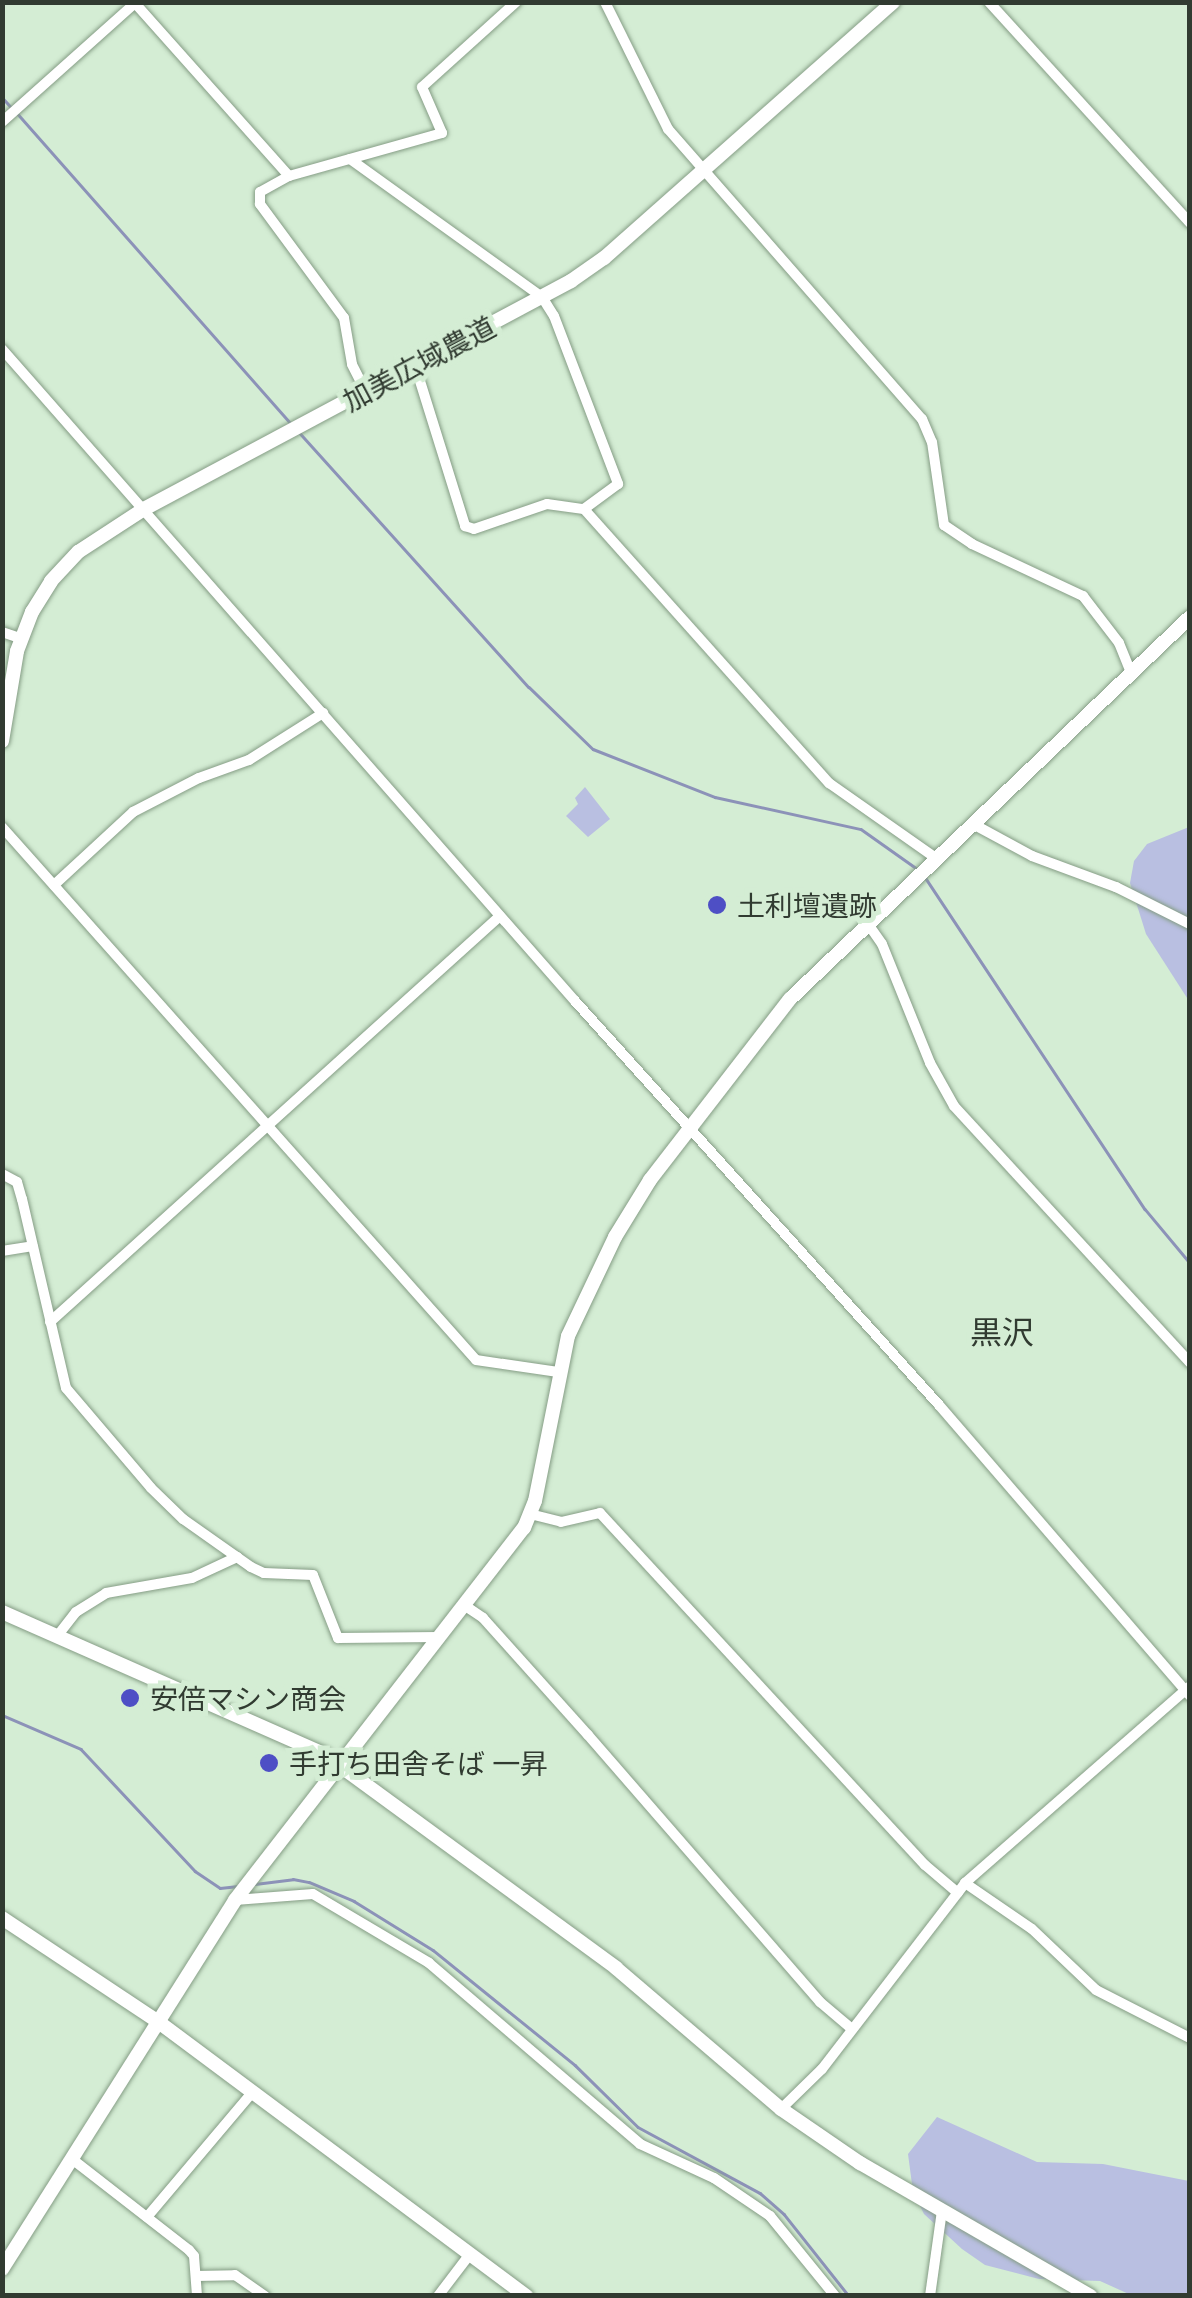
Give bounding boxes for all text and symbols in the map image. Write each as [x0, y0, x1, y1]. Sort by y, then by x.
street label: 加美広域農道 [337, 309, 501, 417]
place label: 土利壇遺跡 [737, 888, 877, 922]
marker: 土利壇遺跡 [706, 894, 728, 916]
district label: 黒沢 [970, 1313, 1034, 1351]
place label: 安倍マシン商会 [150, 1681, 346, 1715]
marker: 安倍マシン商会 [119, 1687, 141, 1709]
place label: 手打ち田舎そば 一昇 [289, 1746, 548, 1780]
marker: 手打ち田舎そば 一昇 [258, 1752, 280, 1774]

